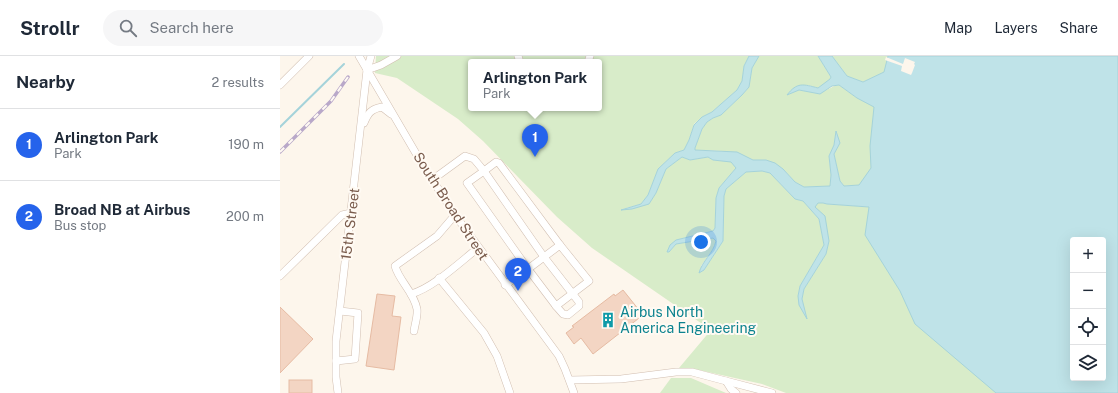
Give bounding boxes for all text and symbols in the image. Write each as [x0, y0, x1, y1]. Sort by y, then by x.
search box [103, 10, 383, 46]
text: Strollr [20, 17, 79, 39]
icon: search [117, 17, 139, 39]
text: Search here [149, 19, 234, 36]
text: Map [944, 20, 972, 36]
text: Layers [994, 20, 1038, 36]
text: Share [1060, 20, 1098, 36]
popup [468, 59, 602, 111]
text: Arlington Park [483, 69, 587, 86]
text: Nearby [16, 72, 75, 92]
text: 2 results [212, 75, 264, 90]
text: Park [483, 86, 511, 101]
pin: 1 [522, 124, 548, 157]
text: Arlington Park [54, 129, 158, 146]
text: 1 [26, 137, 32, 152]
text: 190 m [228, 137, 264, 152]
text: Park [54, 146, 82, 161]
street label: South Broad Street [410, 149, 492, 263]
street label: 15th Street [338, 187, 362, 261]
text: Broad NB at Airbus [54, 201, 190, 218]
text: 2 [25, 209, 33, 224]
text: 200 m [226, 209, 264, 224]
text: Bus stop [54, 218, 106, 233]
your location [691, 232, 711, 252]
map controls [1070, 237, 1106, 381]
button: + [1070, 237, 1106, 273]
pin: 2 [505, 258, 531, 291]
button: − [1070, 273, 1106, 309]
place label: Airbus North America Engineering [620, 304, 756, 336]
button: locate [1070, 309, 1106, 345]
building icon: Airbus North America Engineering [599, 311, 617, 329]
button: layers [1070, 345, 1106, 381]

